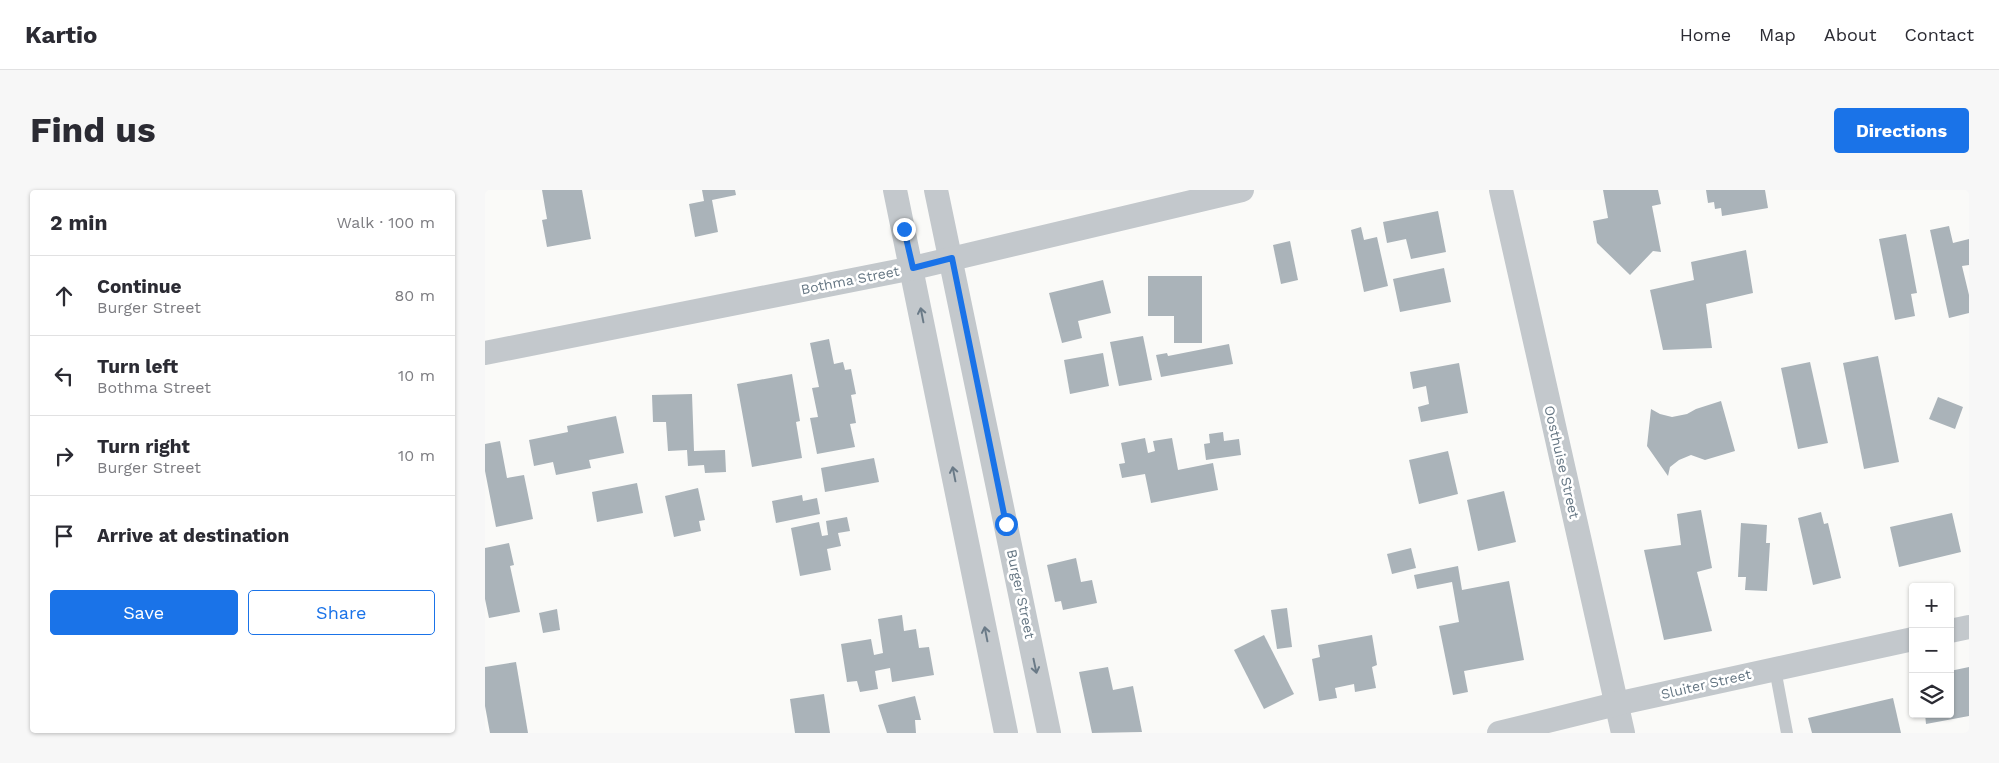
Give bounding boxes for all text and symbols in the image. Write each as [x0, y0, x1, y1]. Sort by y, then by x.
text: Kartio [25, 21, 97, 49]
text: Home [1680, 24, 1731, 45]
text: Map [1759, 24, 1796, 45]
text: About [1824, 24, 1876, 45]
text: Contact [1904, 24, 1974, 45]
button: Directions [1834, 108, 1969, 153]
text: Find us [30, 109, 156, 151]
text: 2 min [50, 210, 107, 235]
text: Walk · 100 m [337, 213, 435, 232]
route end [893, 218, 916, 241]
street label: Bothma Street [799, 263, 901, 297]
text: Continue [97, 275, 181, 298]
icon: ahead [50, 282, 78, 310]
text: 80 m [394, 286, 435, 305]
text: Burger Street [97, 298, 201, 317]
one-way arrow [917, 307, 926, 323]
text: Turn left [97, 355, 178, 378]
icon: left [50, 362, 78, 390]
text: 10 m [398, 366, 435, 385]
text: Bothma Street [97, 378, 211, 397]
street label: Oosthuise Street [1541, 404, 1583, 520]
text: Turn right [97, 435, 190, 458]
icon: right [50, 442, 78, 470]
text: 10 m [398, 446, 435, 465]
text: Burger Street [97, 458, 201, 477]
one-way arrow [949, 467, 958, 483]
route start [995, 513, 1018, 536]
icon: arrive [50, 522, 78, 550]
text: Arrive at destination [97, 524, 289, 547]
street label: Burger Street [1004, 548, 1038, 640]
map controls [1909, 583, 1954, 718]
button: + [1909, 583, 1954, 628]
button: Save [50, 590, 238, 635]
button: Share [248, 590, 435, 635]
one-way arrow [981, 626, 990, 642]
button: − [1909, 628, 1954, 673]
one-way arrow [1031, 657, 1041, 673]
street label: Sluiter Street [1659, 666, 1753, 702]
button: layers [1909, 673, 1954, 718]

